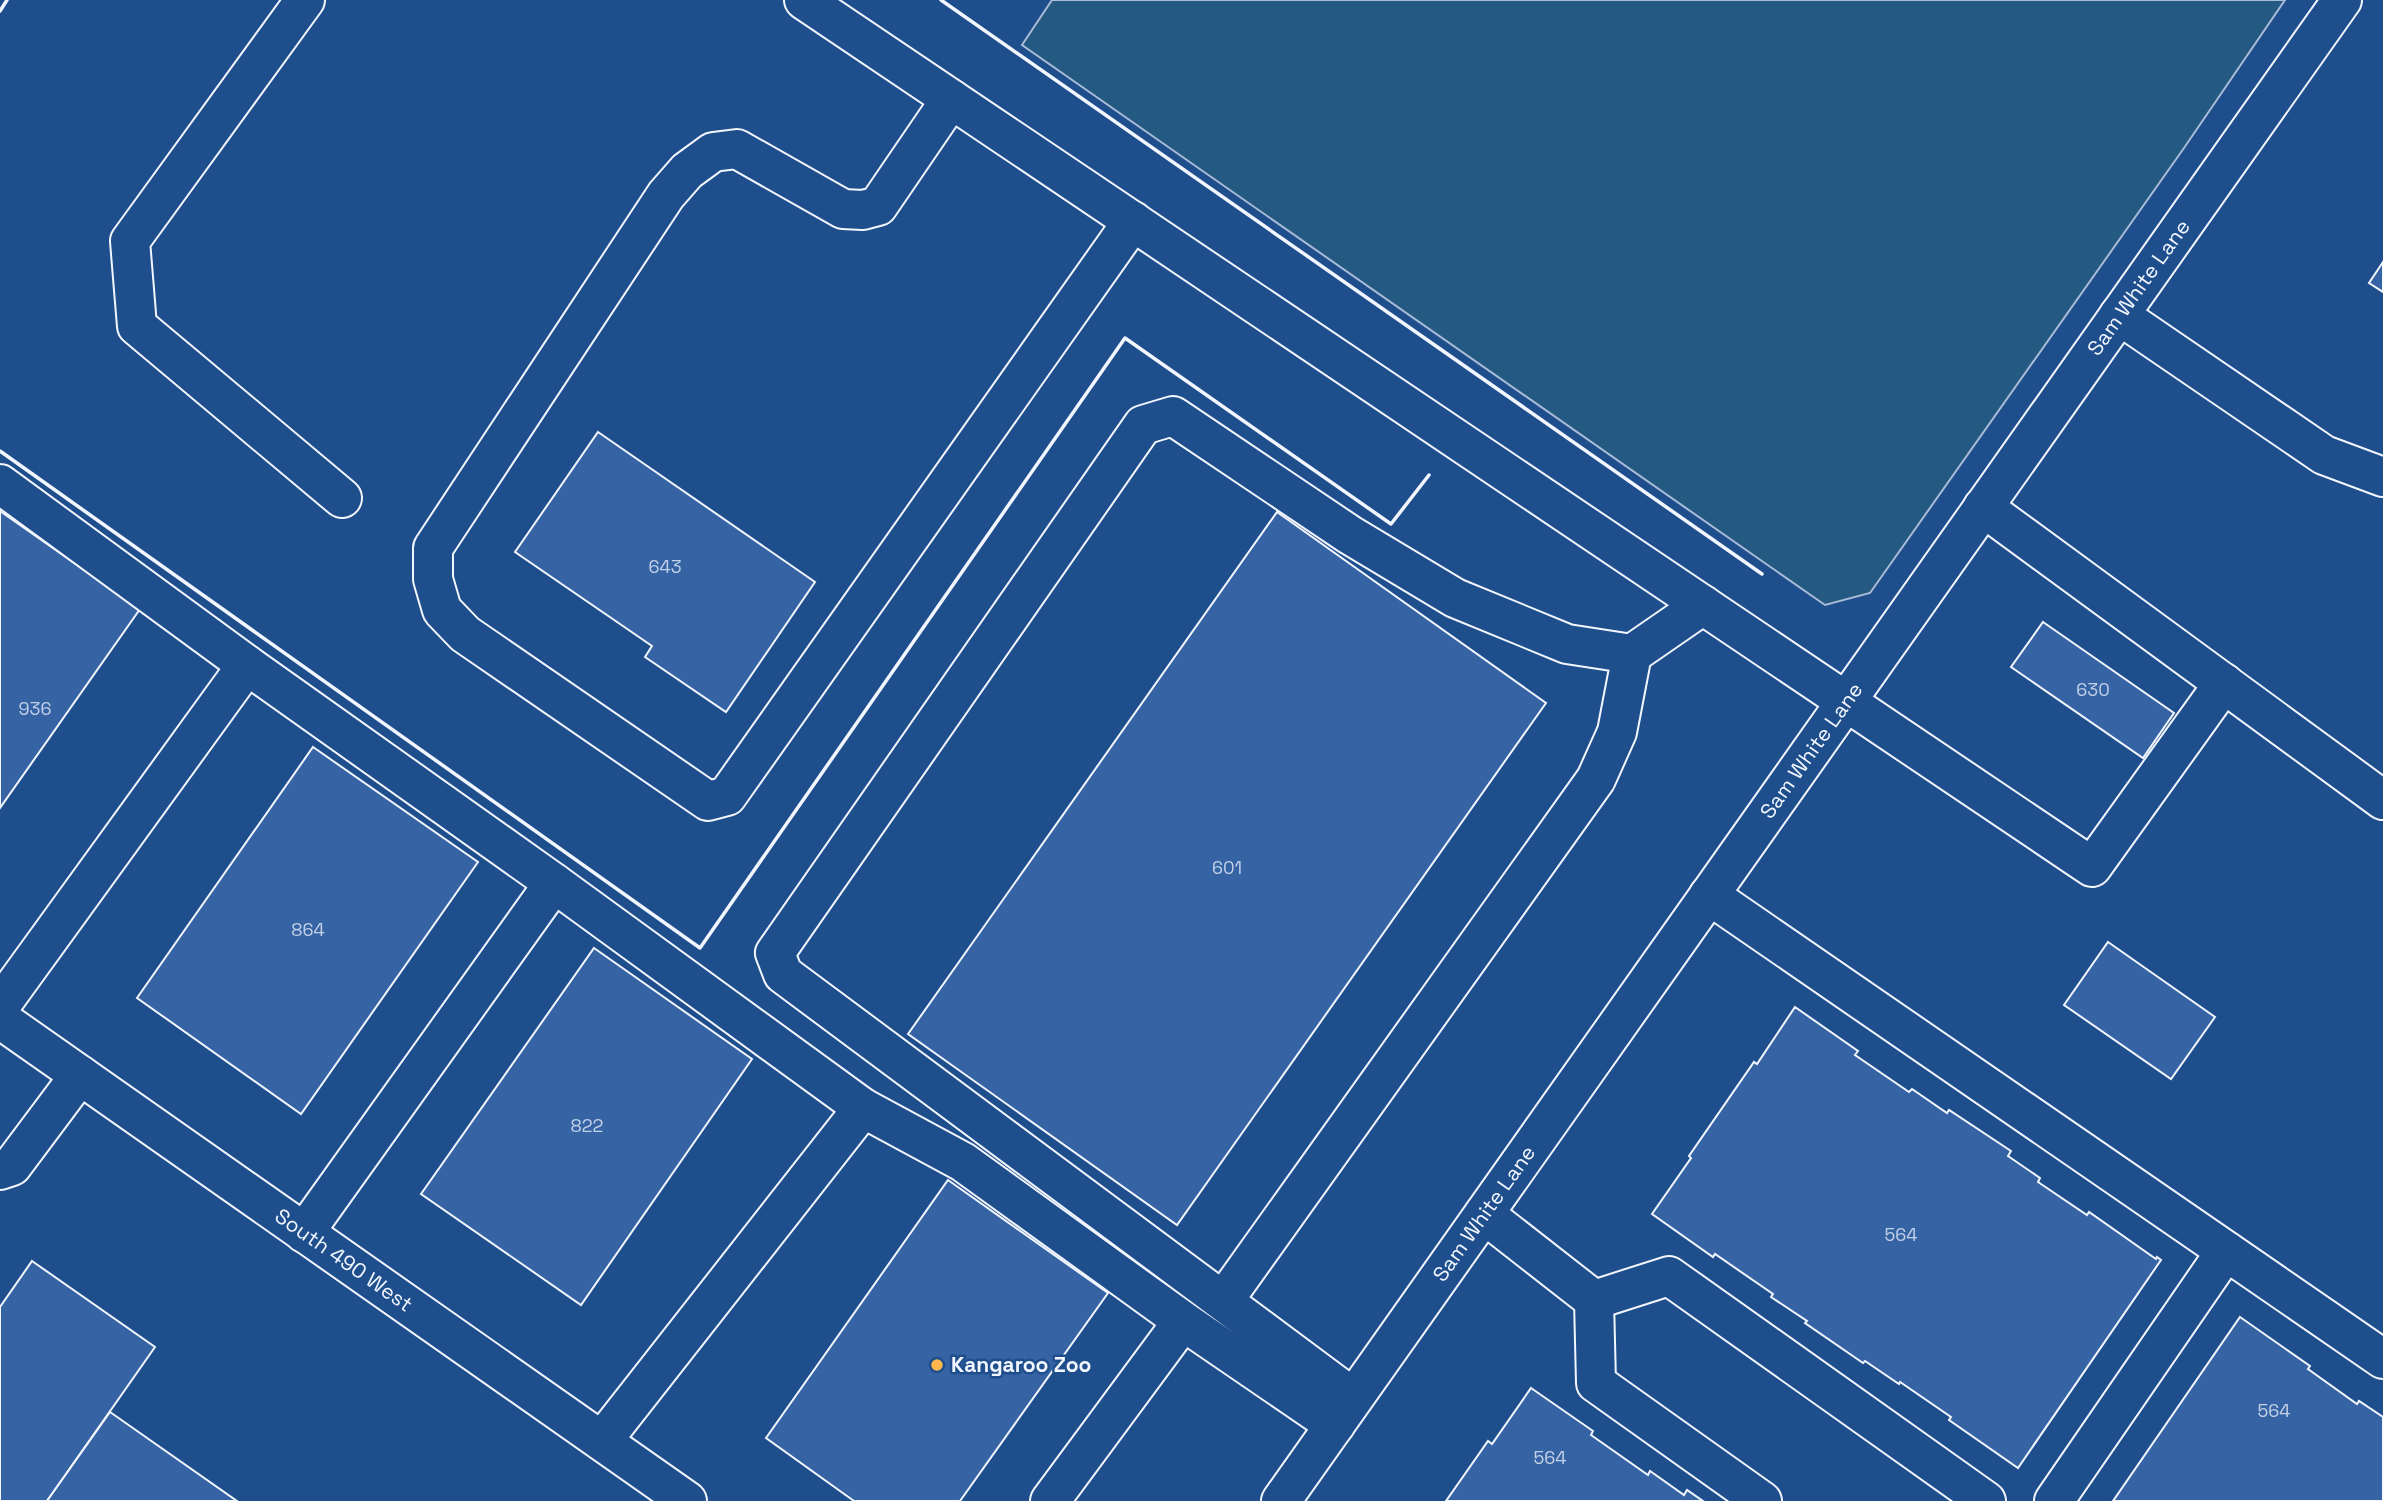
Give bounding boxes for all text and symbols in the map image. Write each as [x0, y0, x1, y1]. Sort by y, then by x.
street label: Sam White Lane [2081, 214, 2196, 361]
house number: 643 [648, 555, 682, 578]
street label: Sam White Lane [1754, 677, 1868, 824]
house number: 630 [2076, 678, 2110, 701]
house number: 936 [19, 697, 51, 720]
house number: 601 [1212, 856, 1242, 879]
house number: 864 [291, 918, 325, 941]
house number: 822 [571, 1114, 603, 1137]
street label: Sam White Lane [1426, 1140, 1541, 1287]
street label: South 490 West [270, 1202, 418, 1318]
house number: 564 [1884, 1223, 1918, 1246]
place label: Kangaroo Zoo [951, 1351, 1091, 1378]
marker: Kangaroo Zoo [929, 1357, 945, 1373]
house number: 564 [2257, 1399, 2291, 1422]
house number: 564 [1533, 1446, 1567, 1469]

